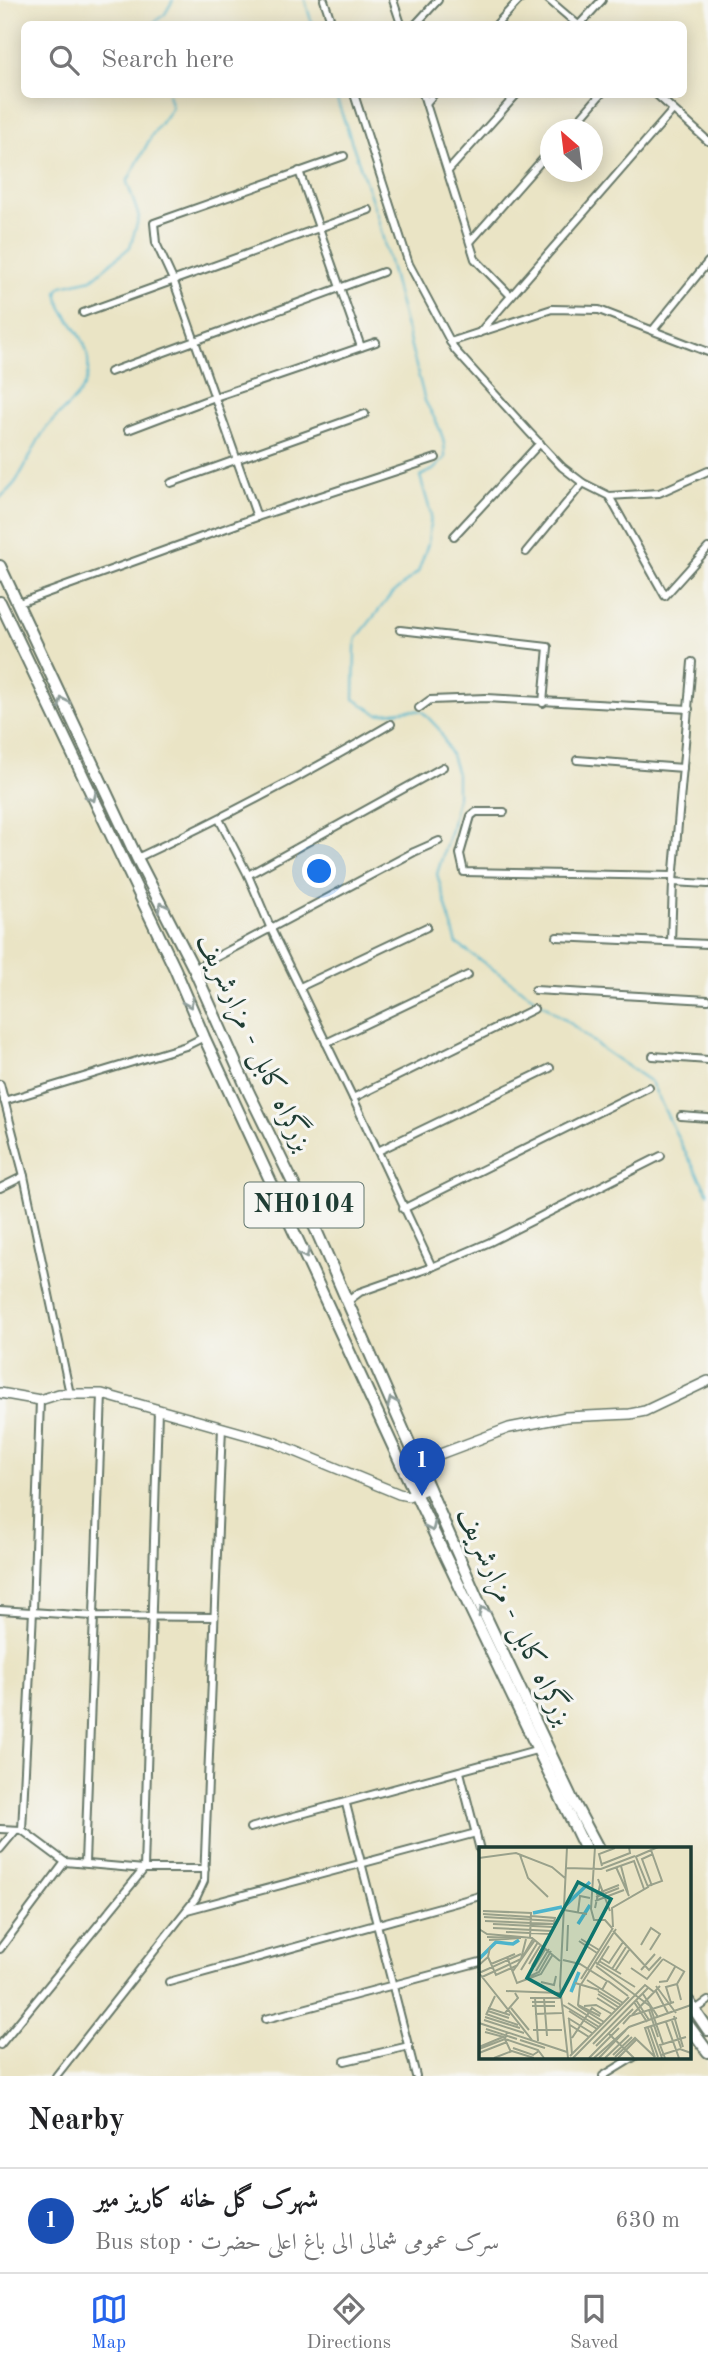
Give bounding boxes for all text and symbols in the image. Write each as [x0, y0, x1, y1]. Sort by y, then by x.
search box [21, 21, 687, 98]
icon: search [45, 41, 83, 79]
text: Search here [101, 47, 234, 73]
north arrow [540, 119, 603, 182]
one-way arrow [57, 697, 71, 709]
one-way arrow [84, 790, 98, 802]
your location [302, 854, 336, 888]
one-way arrow [157, 902, 171, 914]
street label: بزرگراه کابل - مزارشریف [187, 927, 322, 1158]
one-way arrow [181, 995, 195, 1008]
road number: NH0104 [244, 1182, 364, 1228]
one-way arrow [297, 1247, 311, 1259]
one-way arrow [386, 1397, 400, 1409]
pin: 1 [399, 1438, 445, 1496]
street label: بزرگراه کابل - مزارشریف [447, 1501, 582, 1732]
one-way arrow [423, 1520, 437, 1532]
one-way arrow [477, 1606, 491, 1618]
inset map [479, 1847, 690, 2058]
text: Nearby [28, 2106, 125, 2136]
text: شهرک گل خانه کاریز میر [95, 2187, 318, 2213]
text: 1 [44, 2209, 58, 2232]
text: 630 m [615, 2209, 680, 2232]
text: Bus stop · سرک عمومی شمالی الی باغ اعلی حضرت [95, 2231, 499, 2254]
tab: Map [90, 2290, 128, 2355]
tab: Directions [307, 2290, 391, 2355]
tab: Saved [570, 2290, 618, 2355]

